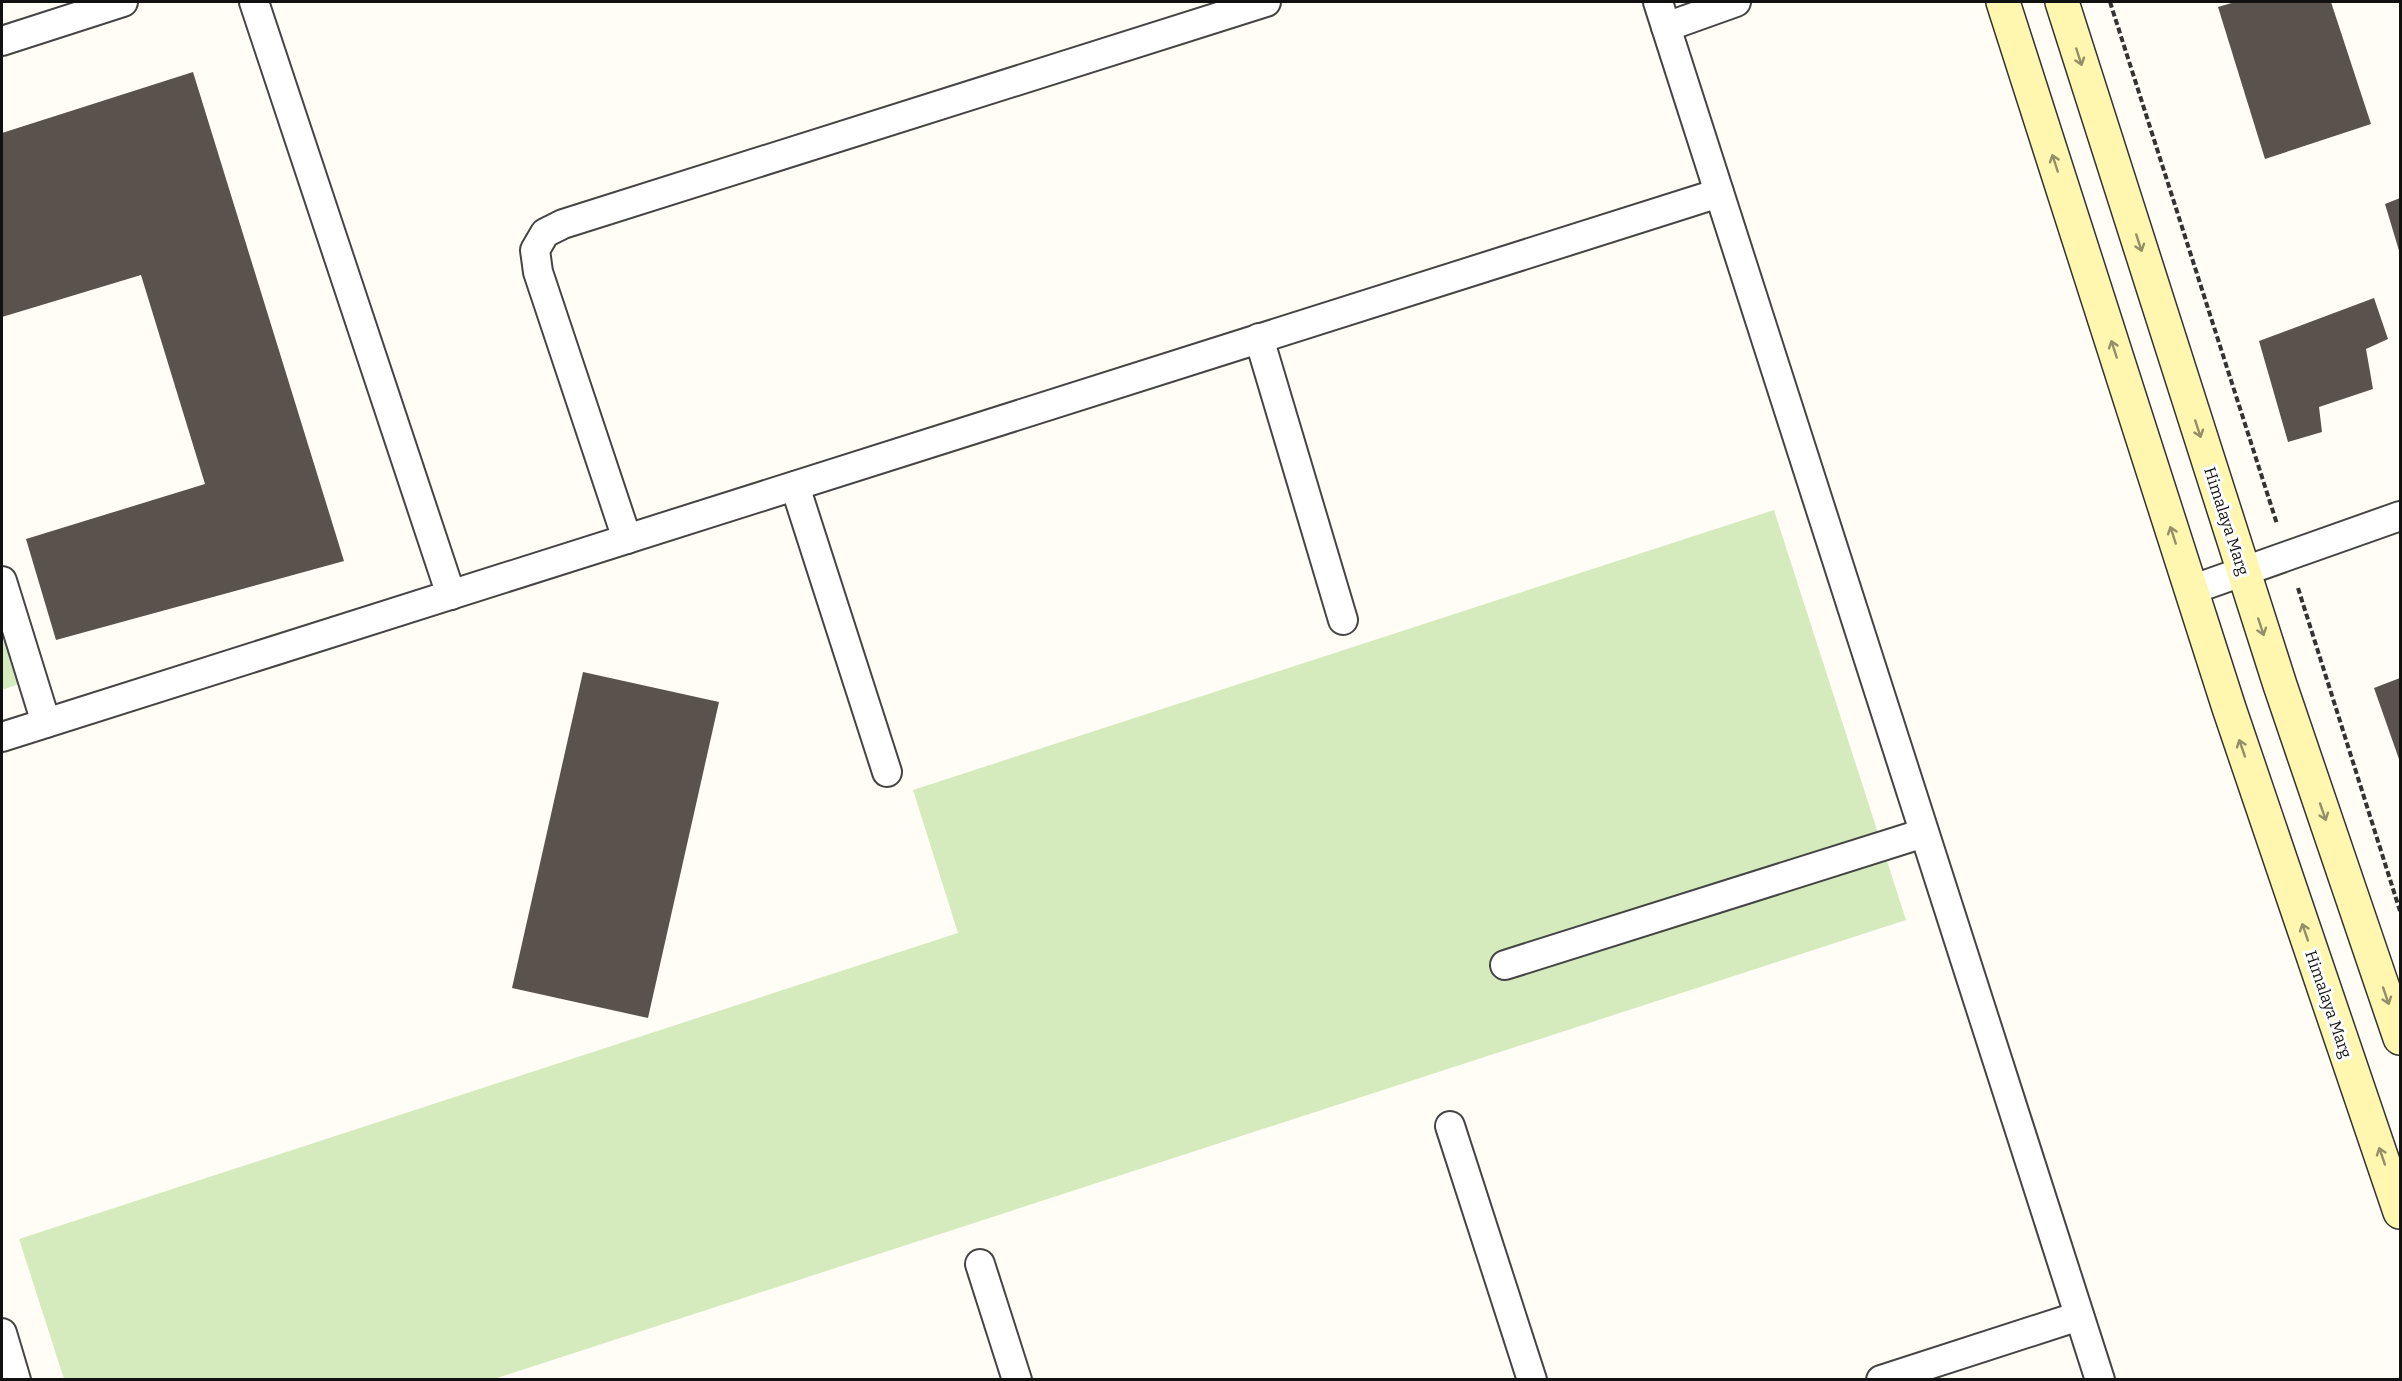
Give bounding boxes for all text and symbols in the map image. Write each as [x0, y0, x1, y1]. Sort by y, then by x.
one-way arrow [2075, 47, 2086, 66]
one-way arrow [2048, 154, 2059, 173]
one-way arrow [2134, 233, 2145, 252]
one-way arrow [2108, 340, 2119, 359]
one-way arrow [2193, 419, 2204, 438]
street label: Himalaya Marg [2200, 465, 2253, 578]
one-way arrow [2167, 526, 2178, 545]
one-way arrow [2257, 617, 2268, 636]
one-way arrow [2236, 739, 2247, 758]
one-way arrow [2319, 802, 2330, 821]
one-way arrow [2299, 923, 2310, 942]
street label: Himalaya Marg [2301, 948, 2356, 1061]
one-way arrow [2382, 987, 2393, 1005]
one-way arrow [2375, 1147, 2386, 1166]

